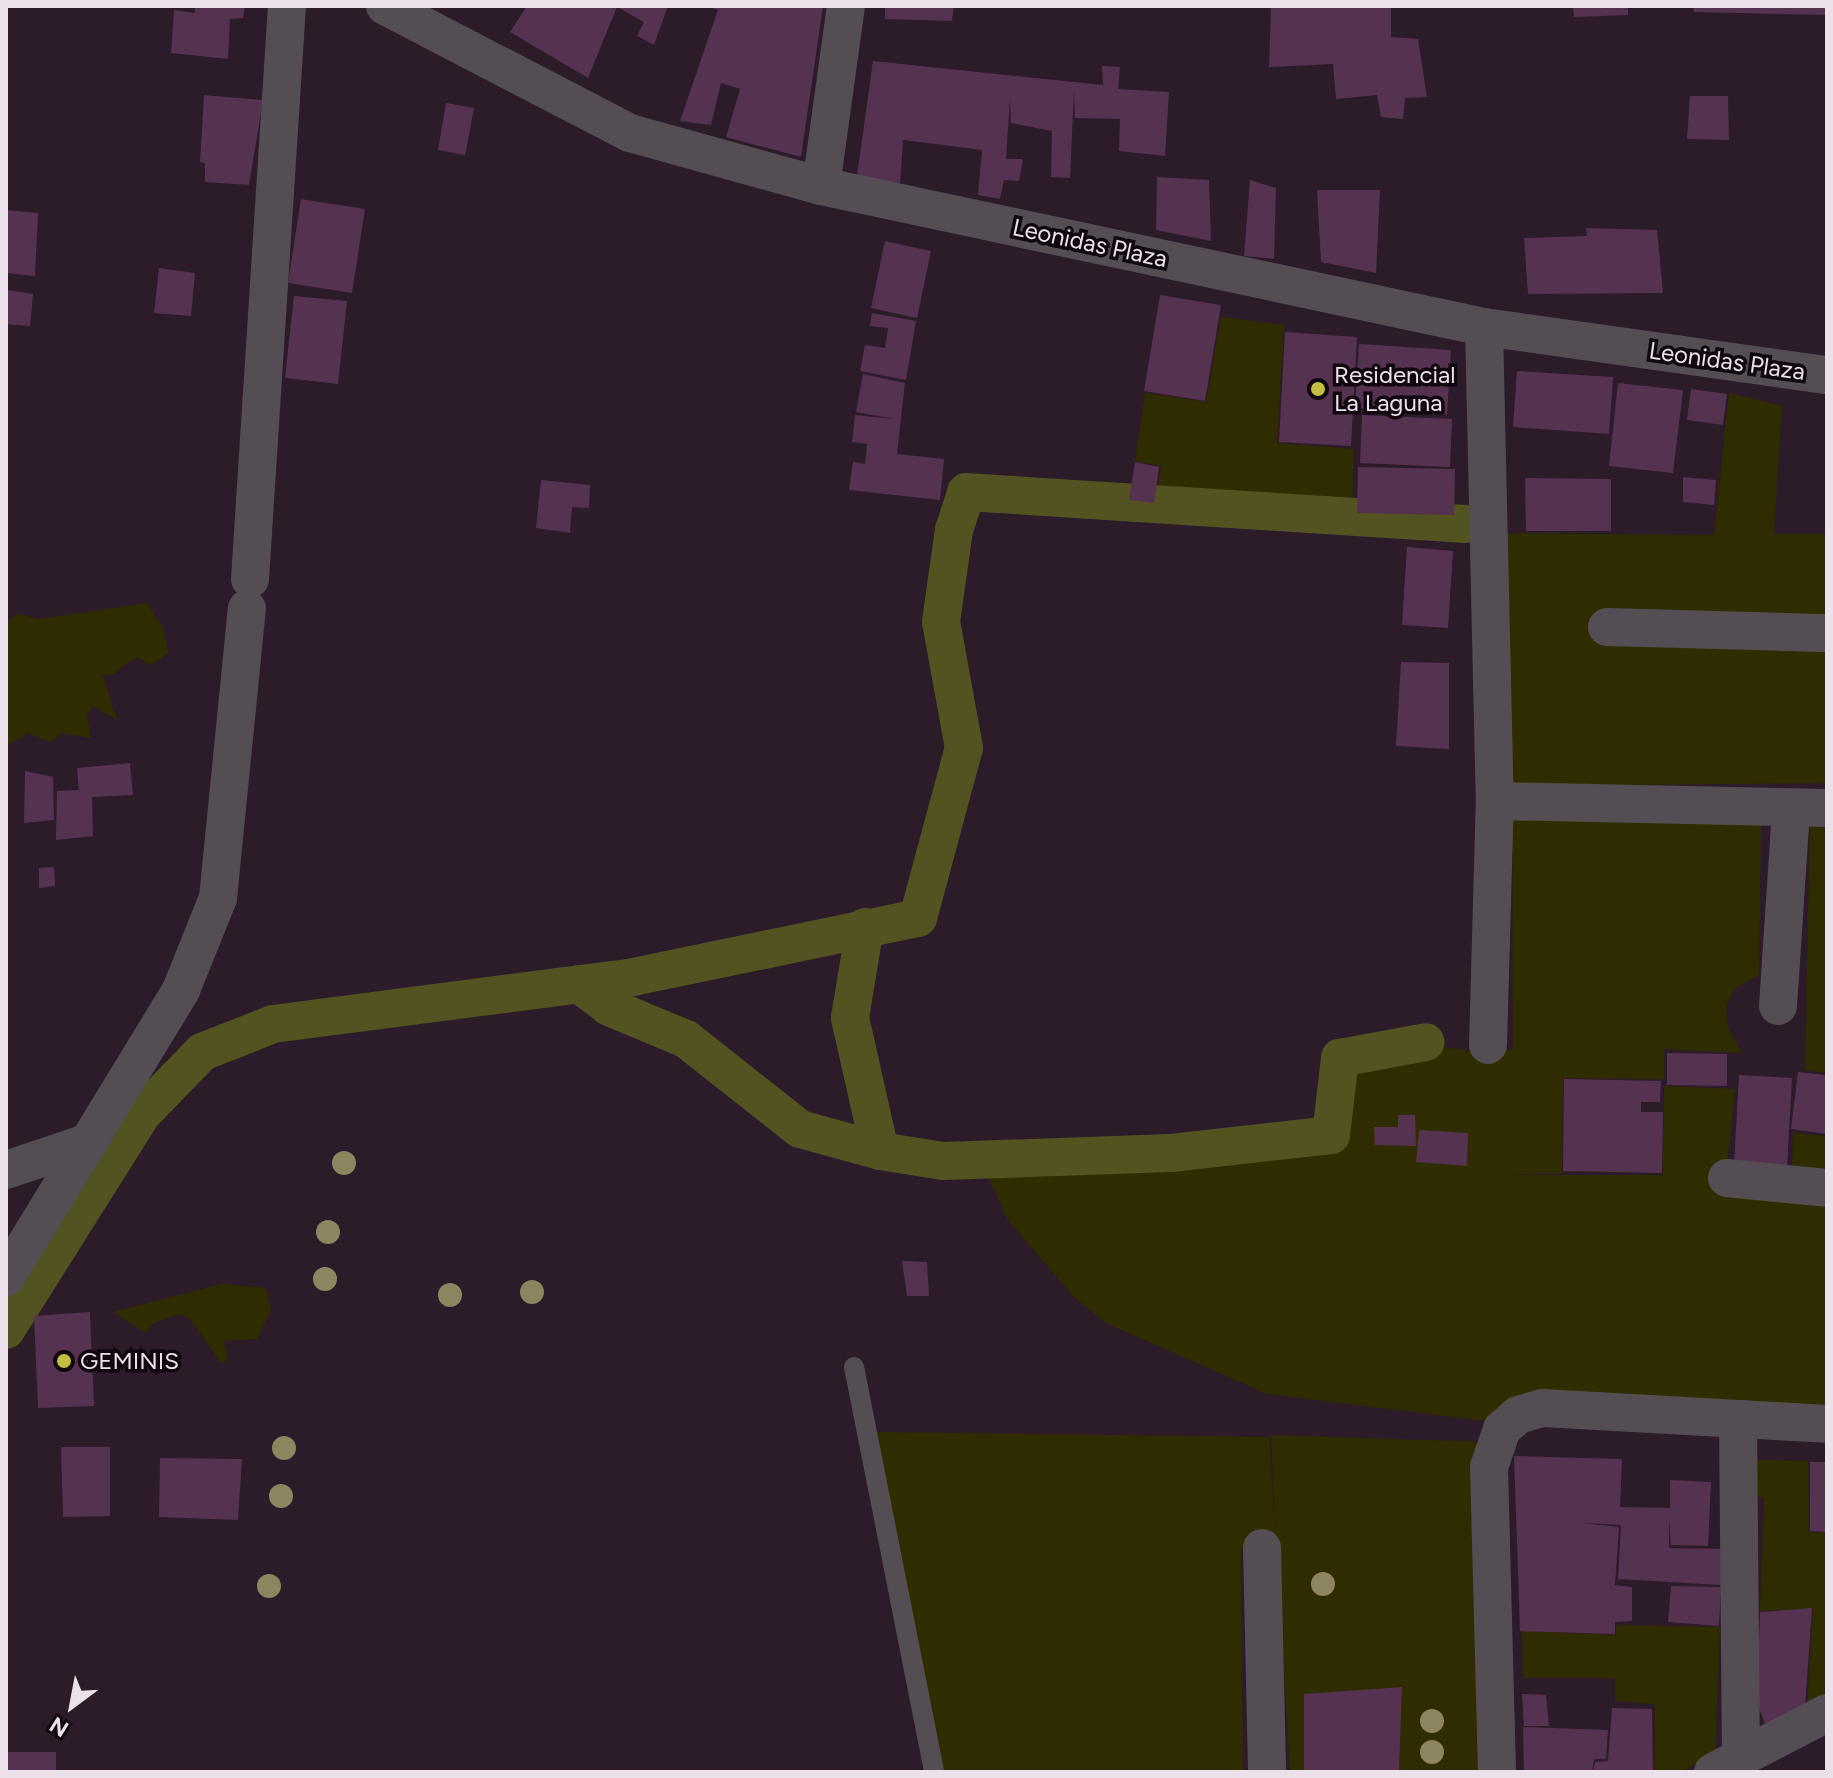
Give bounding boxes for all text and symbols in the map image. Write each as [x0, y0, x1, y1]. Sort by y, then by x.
street label: Leonidas Plaza [1010, 213, 1170, 273]
street label: Leonidas Plaza [1647, 336, 1807, 386]
place label: Residencial La Laguna [1334, 361, 1456, 417]
marker: Residencial La Laguna [1309, 380, 1327, 398]
place label: GEMINIS [80, 1347, 179, 1375]
marker: GEMINIS [55, 1352, 73, 1370]
north arrow [32, 1666, 112, 1746]
text: N [45, 1711, 73, 1743]

